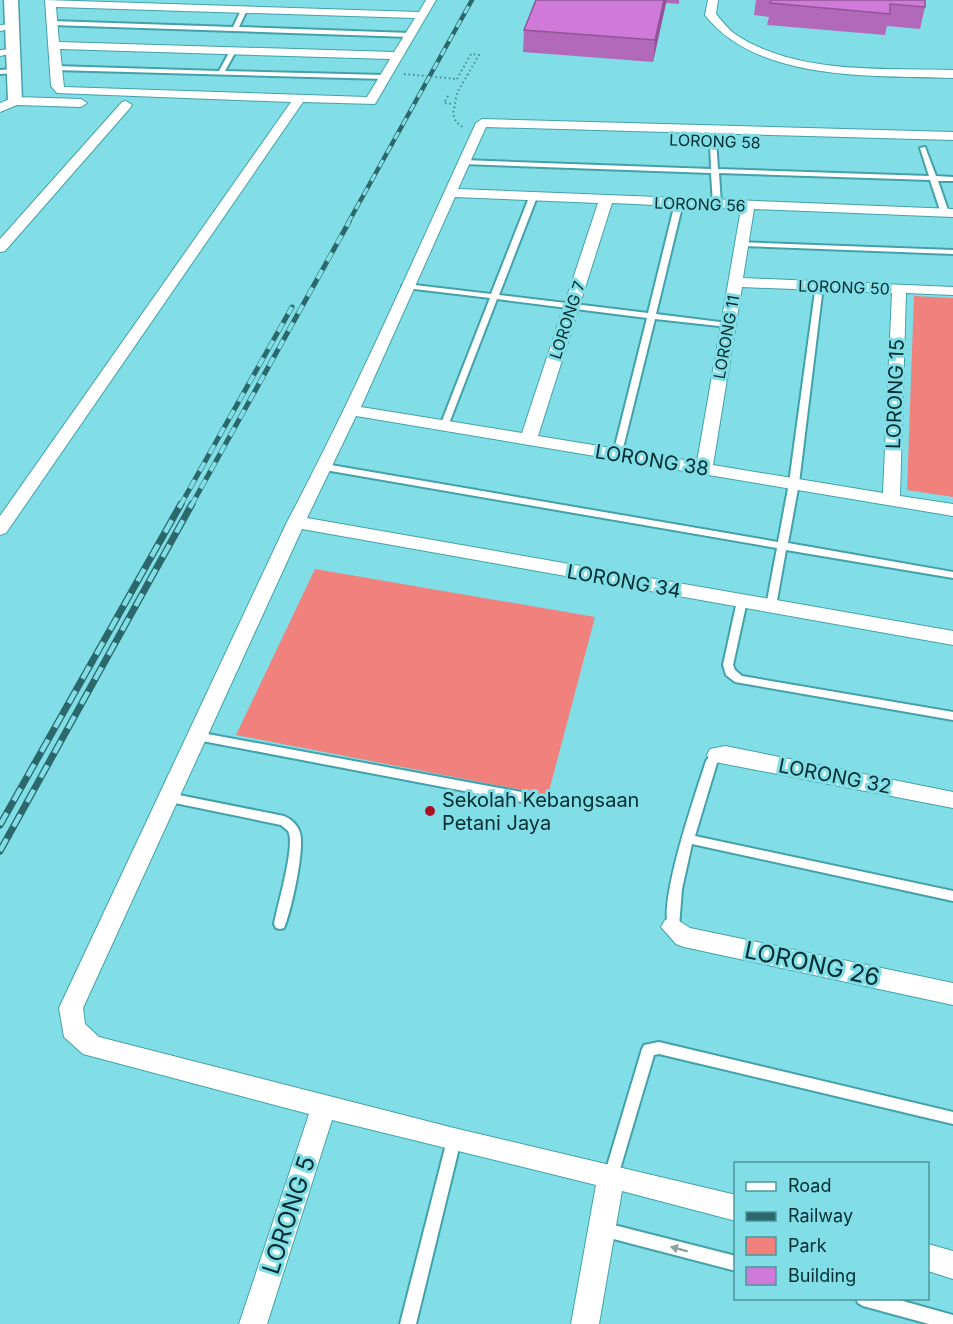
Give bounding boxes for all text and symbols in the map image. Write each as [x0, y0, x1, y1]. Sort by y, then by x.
street label: LORONG 58 [669, 129, 761, 153]
street label: LORONG 56 [654, 192, 746, 216]
street label: LORONG 50 [798, 275, 890, 299]
street label: LORONG 7 [545, 278, 589, 362]
street label: LORONG 11 [709, 293, 743, 381]
street label: LORONG 15 [881, 339, 909, 449]
street label: LORONG 38 [594, 439, 710, 481]
street label: LORONG 34 [565, 559, 683, 603]
street label: LORONG 32 [777, 753, 893, 799]
place label: Sekolah Kebangsaan Petani Jaya [442, 788, 639, 835]
marker: Sekolah Kebangsaan Petani Jaya [423, 804, 437, 818]
street label: LORONG 26 [742, 935, 882, 992]
street label: LORONG 5 [256, 1152, 321, 1278]
legend [734, 1162, 929, 1300]
text: Road [788, 1175, 831, 1196]
text: Railway [788, 1205, 853, 1226]
text: Park [788, 1235, 827, 1256]
one-way arrow [670, 1244, 688, 1253]
text: Building [788, 1265, 856, 1286]

